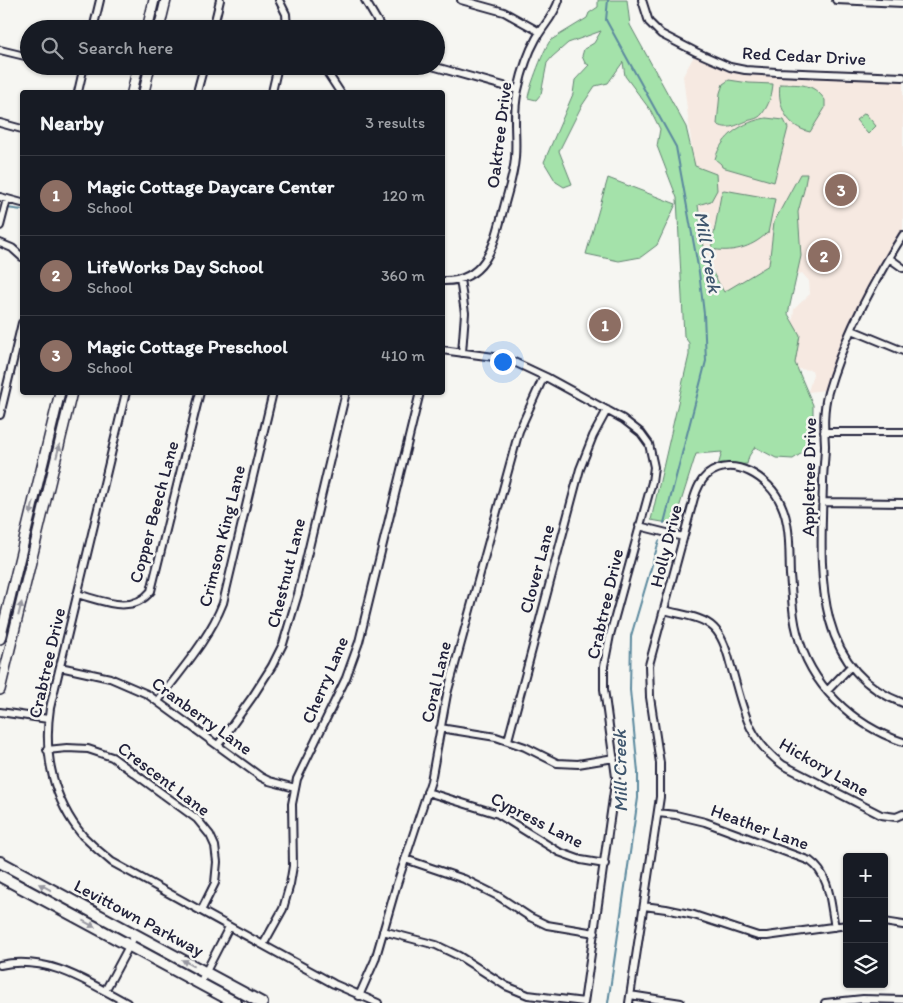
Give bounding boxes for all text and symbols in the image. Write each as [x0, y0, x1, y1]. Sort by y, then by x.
search box [20, 20, 445, 75]
icon: search [38, 34, 66, 62]
text: Search here [78, 36, 173, 59]
street label: Red Cedar Drive [741, 42, 867, 70]
street label: Oaktree Drive [482, 80, 516, 190]
text: Nearby [40, 110, 104, 135]
text: 3 results [365, 113, 425, 132]
pin: 3 [825, 171, 857, 209]
text: Magic Cottage Daycare Center [87, 175, 334, 198]
text: 1 [52, 186, 60, 205]
text: 120 m [382, 186, 425, 205]
text: School [87, 198, 133, 217]
water label: Mill Creek [690, 209, 727, 296]
pin: 2 [808, 237, 840, 275]
text: LifeWorks Day School [87, 255, 263, 278]
text: 2 [52, 266, 60, 285]
text: 360 m [381, 266, 425, 285]
text: School [87, 278, 133, 297]
pin: 1 [589, 306, 621, 344]
text: Magic Cottage Preschool [87, 335, 288, 358]
text: 3 [52, 346, 60, 365]
text: 410 m [381, 346, 425, 365]
your location [490, 349, 516, 375]
text: School [87, 358, 133, 377]
street label: Appletree Drive [797, 417, 821, 537]
street label: Copper Beech Lane [124, 438, 184, 586]
one-way arrow [54, 443, 62, 458]
street label: Crimson King Lane [194, 463, 250, 609]
one-way arrow [28, 500, 36, 515]
street label: Holly Drive [645, 502, 687, 590]
street label: Chestnut Lane [262, 516, 310, 630]
street label: Clover Lane [515, 522, 559, 616]
street label: Crabtree Drive [582, 547, 628, 661]
one-way arrow [16, 601, 24, 616]
street label: Crabtree Drive [24, 606, 70, 720]
street label: Cherry Lane [297, 633, 353, 727]
street label: Coral Lane [416, 639, 456, 725]
street label: Cranberry Lane [147, 672, 257, 760]
water label: Mill Creek [608, 728, 632, 812]
street label: Hickory Lane [775, 732, 873, 802]
street label: Crescent Lane [113, 737, 215, 821]
street label: Cypress Lane [487, 787, 587, 853]
street label: Heather Lane [708, 799, 812, 855]
map controls [843, 853, 888, 988]
button: + [843, 853, 888, 898]
street label: Levittown Parkway [70, 874, 208, 962]
one-way arrow [38, 882, 52, 891]
button: − [843, 898, 888, 943]
one-way arrow [82, 919, 96, 928]
button: layers [843, 943, 888, 988]
one-way arrow [181, 959, 195, 968]

